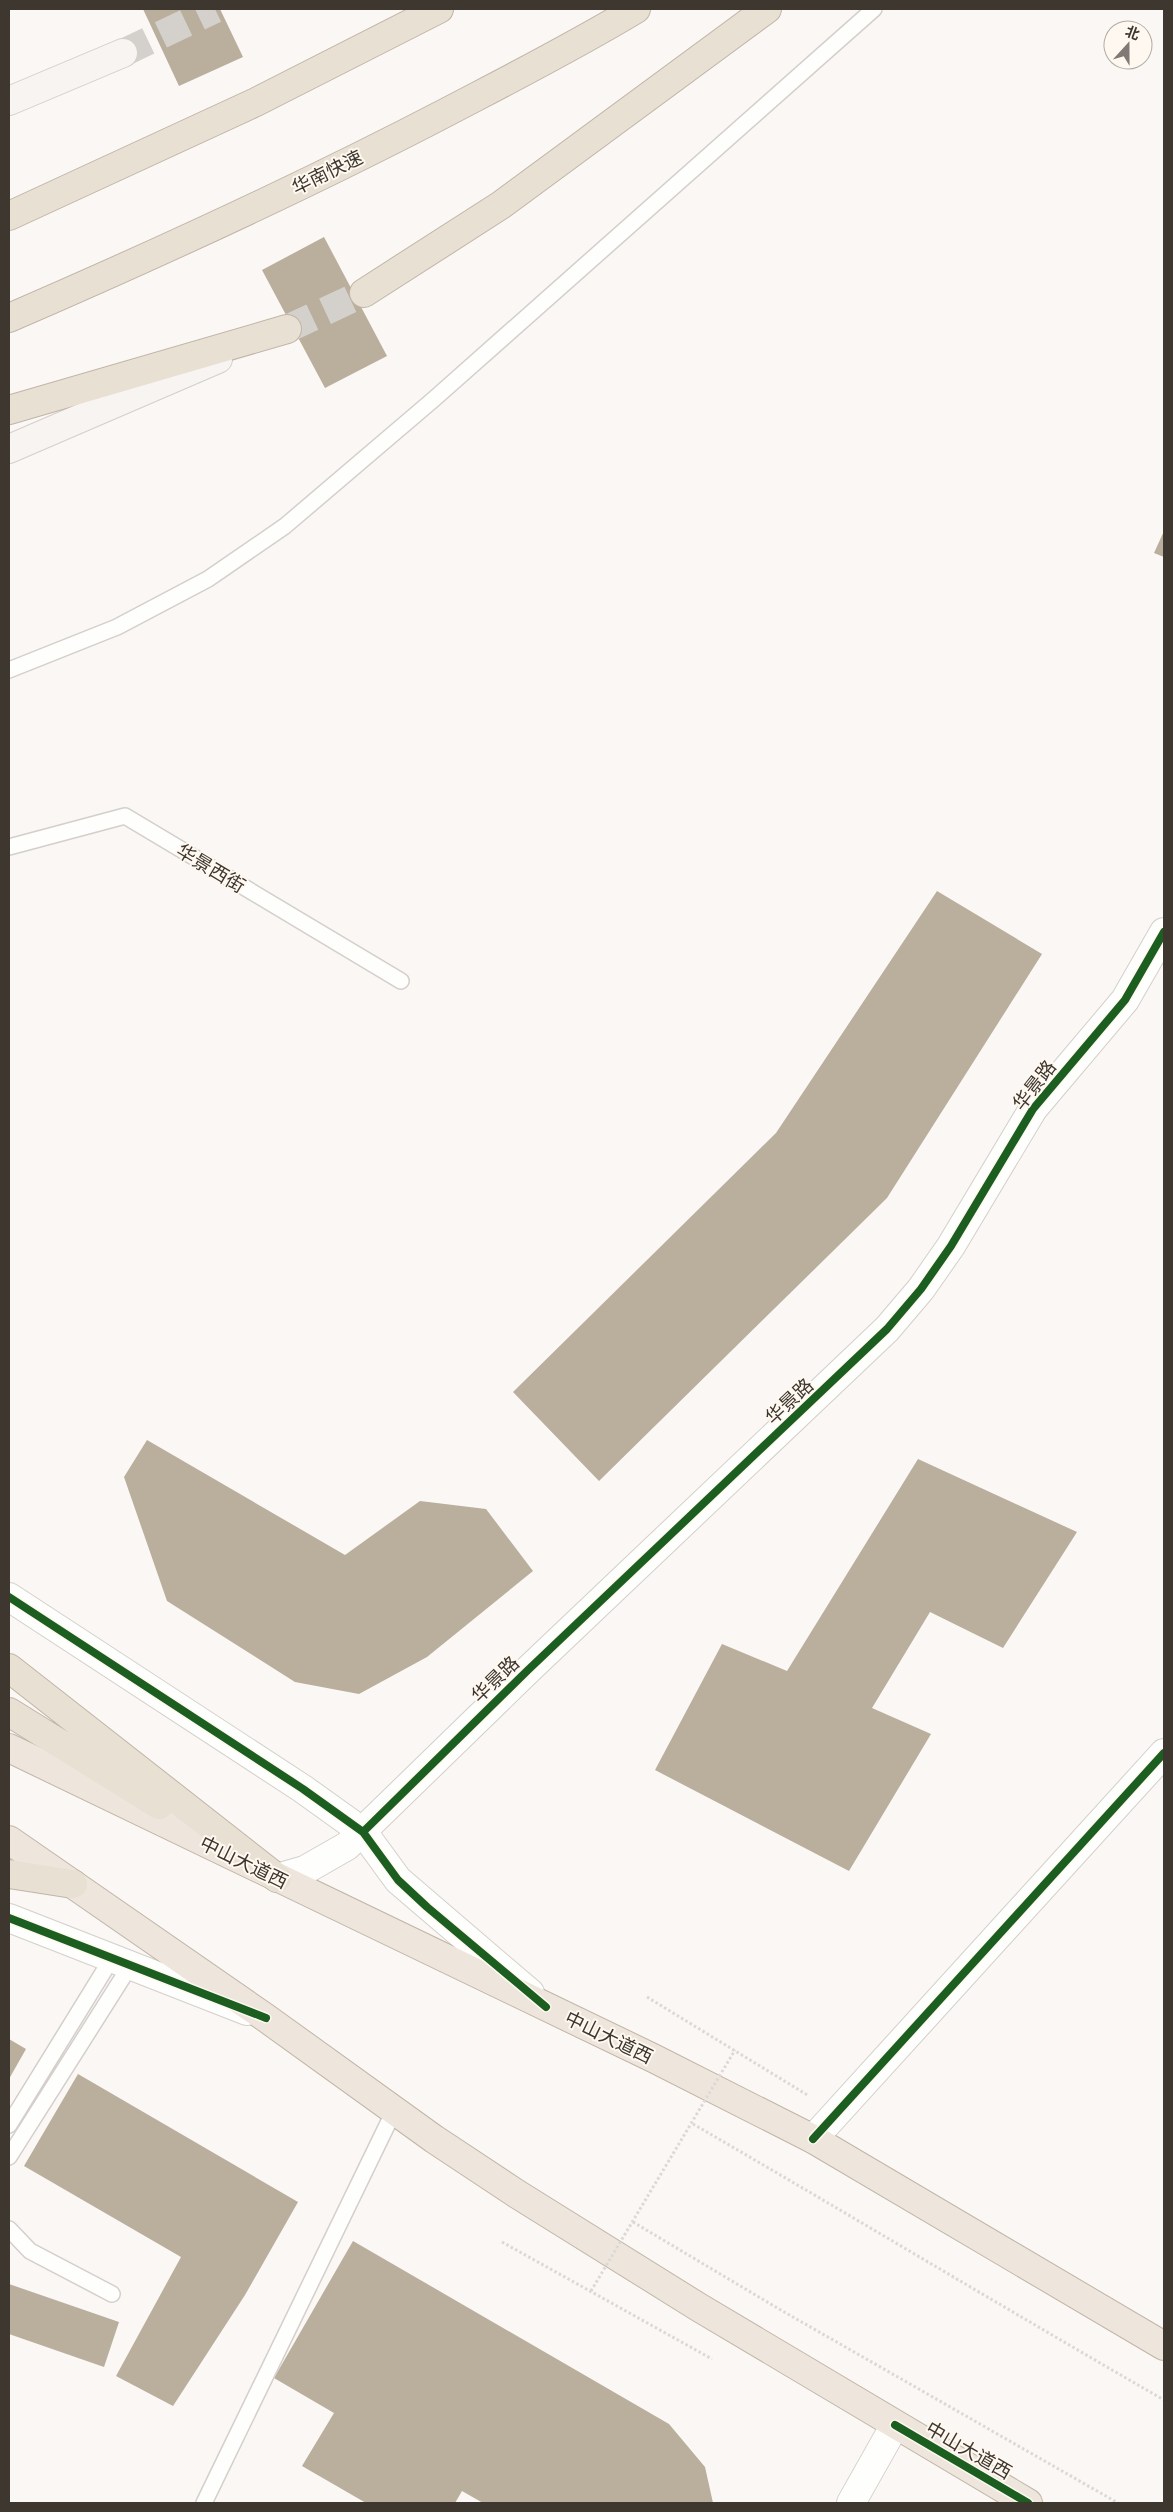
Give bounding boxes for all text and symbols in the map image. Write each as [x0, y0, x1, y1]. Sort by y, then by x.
north arrow [1103, 20, 1153, 70]
text: 北 [1123, 22, 1142, 44]
street label: 华南快速 [288, 145, 366, 199]
street label: 华景西街 [172, 838, 250, 898]
street label: 华景路 [1007, 1055, 1061, 1115]
street label: 华景路 [760, 1373, 818, 1429]
street label: 华景路 [466, 1651, 524, 1707]
street label: 中山大道西 [196, 1830, 292, 1894]
street label: 中山大道西 [561, 2005, 657, 2069]
street label: 中山大道西 [922, 2416, 1016, 2484]

